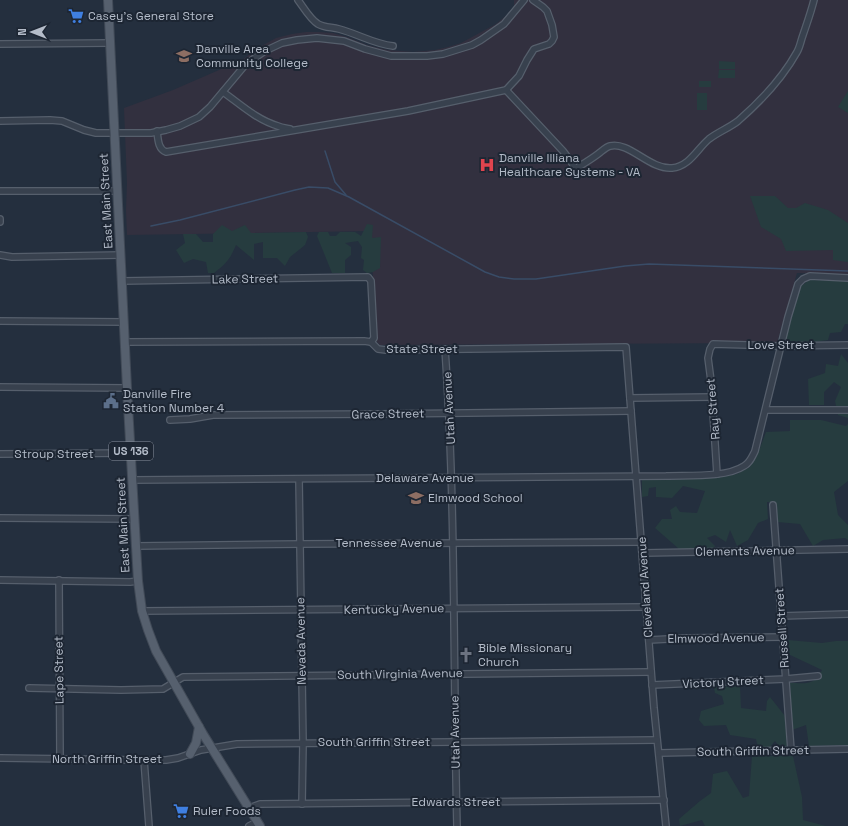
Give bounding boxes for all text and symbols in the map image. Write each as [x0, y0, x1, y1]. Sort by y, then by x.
supermarket icon: Casey's General Store [67, 7, 85, 25]
place label: Casey's General Store [88, 8, 214, 24]
north arrow [12, 12, 52, 52]
text: N [15, 28, 29, 36]
place label: Danville Area Community College [196, 41, 308, 71]
school or university icon: Danville Area Community College [175, 47, 193, 65]
place label: Danville Illiana Healthcare Systems - VA [499, 150, 641, 180]
street label: East Main Street [96, 153, 116, 249]
hospital icon: Danville Illiana Healthcare Systems - VA [478, 156, 496, 174]
street label: Lake Street [212, 270, 278, 288]
street label: Love Street [748, 337, 814, 353]
street label: State Street [386, 341, 458, 357]
street label: Utah Avenue [439, 371, 459, 445]
street label: Ray Street [702, 378, 724, 440]
place label: Danville Fire Station Number 4 [123, 386, 225, 416]
public building icon: Danville Fire Station Number 4 [102, 392, 120, 410]
street label: Grace Street [351, 405, 425, 423]
road number: US 136 [109, 442, 153, 460]
street label: Stroup Street [14, 446, 94, 462]
street label: Delaware Avenue [376, 470, 474, 486]
street label: East Main Street [113, 477, 133, 573]
school or university icon: Elmwood School [407, 489, 425, 507]
place label: Elmwood School [428, 490, 523, 506]
street label: Tennessee Avenue [336, 535, 442, 551]
street label: Cleveland Avenue [633, 536, 657, 638]
street label: Clements Avenue [695, 542, 795, 560]
street label: Russell Street [771, 587, 793, 669]
street label: Nevada Avenue [292, 597, 310, 685]
street label: Kentucky Avenue [344, 600, 444, 618]
street label: Elmwood Avenue [667, 629, 765, 647]
street label: Lape Street [50, 636, 68, 704]
place label: Bible Missionary Church [478, 640, 572, 670]
church icon: Bible Missionary Church [457, 646, 475, 664]
street label: South Virginia Avenue [337, 665, 463, 683]
street label: Victory Street [682, 672, 764, 692]
street label: Utah Avenue [446, 695, 464, 769]
street label: South Griffin Street [318, 734, 430, 750]
street label: South Griffin Street [697, 742, 809, 760]
street label: North Griffin Street [52, 751, 162, 767]
street label: Edwards Street [411, 794, 501, 810]
supermarket icon: Ruler Foods [172, 802, 190, 820]
place label: Ruler Foods [193, 803, 261, 819]

